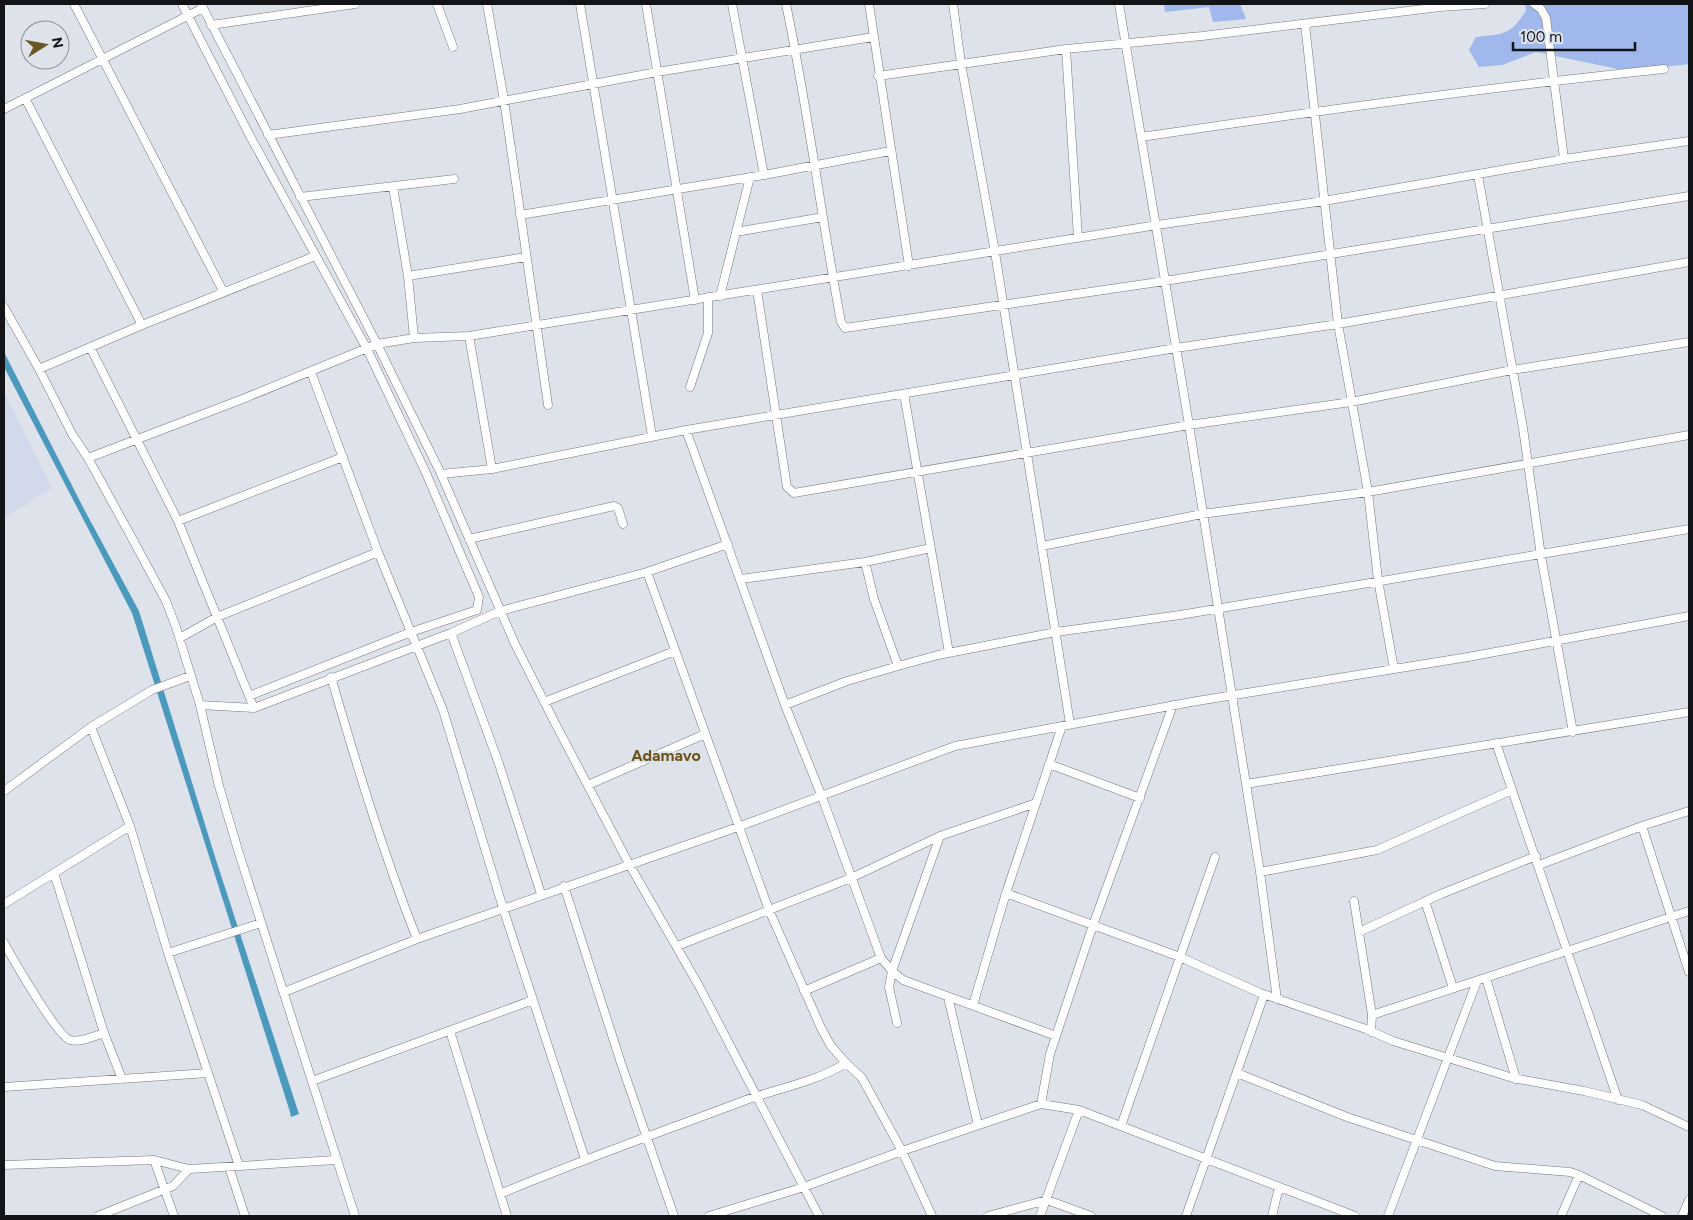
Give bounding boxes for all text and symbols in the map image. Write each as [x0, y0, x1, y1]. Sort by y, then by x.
north arrow [20, 20, 70, 70]
scale bar [1513, 20, 1636, 52]
text: 100 m [1520, 28, 1562, 46]
text: N [48, 36, 67, 50]
district label: Adamavo [631, 746, 701, 765]

